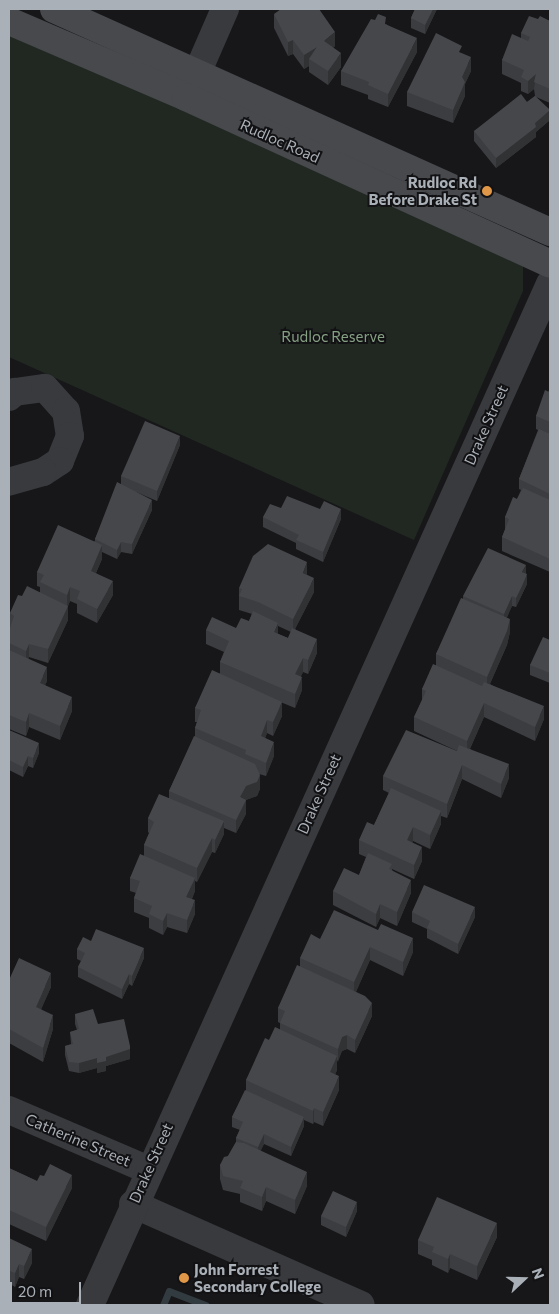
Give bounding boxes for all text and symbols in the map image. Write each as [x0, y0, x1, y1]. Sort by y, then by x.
street label: Rudloc Road [237, 115, 323, 167]
place label: Rudloc Rd Before Drake St [369, 173, 477, 208]
marker: Rudloc Rd Before Drake St [481, 185, 493, 197]
park label: Rudloc Reserve [281, 328, 385, 346]
street label: Drake Street [460, 382, 512, 468]
street label: Drake Street [293, 751, 345, 837]
street label: Catherine Street [23, 1110, 133, 1170]
street label: Drake Street [125, 1120, 177, 1206]
north arrow [499, 1254, 549, 1304]
place label: John Forrest Secondary College [194, 1260, 321, 1295]
text: N [529, 1265, 548, 1281]
scale bar [12, 1272, 84, 1304]
marker: John Forrest Secondary College [178, 1272, 190, 1284]
text: 20 m [18, 1282, 52, 1300]

